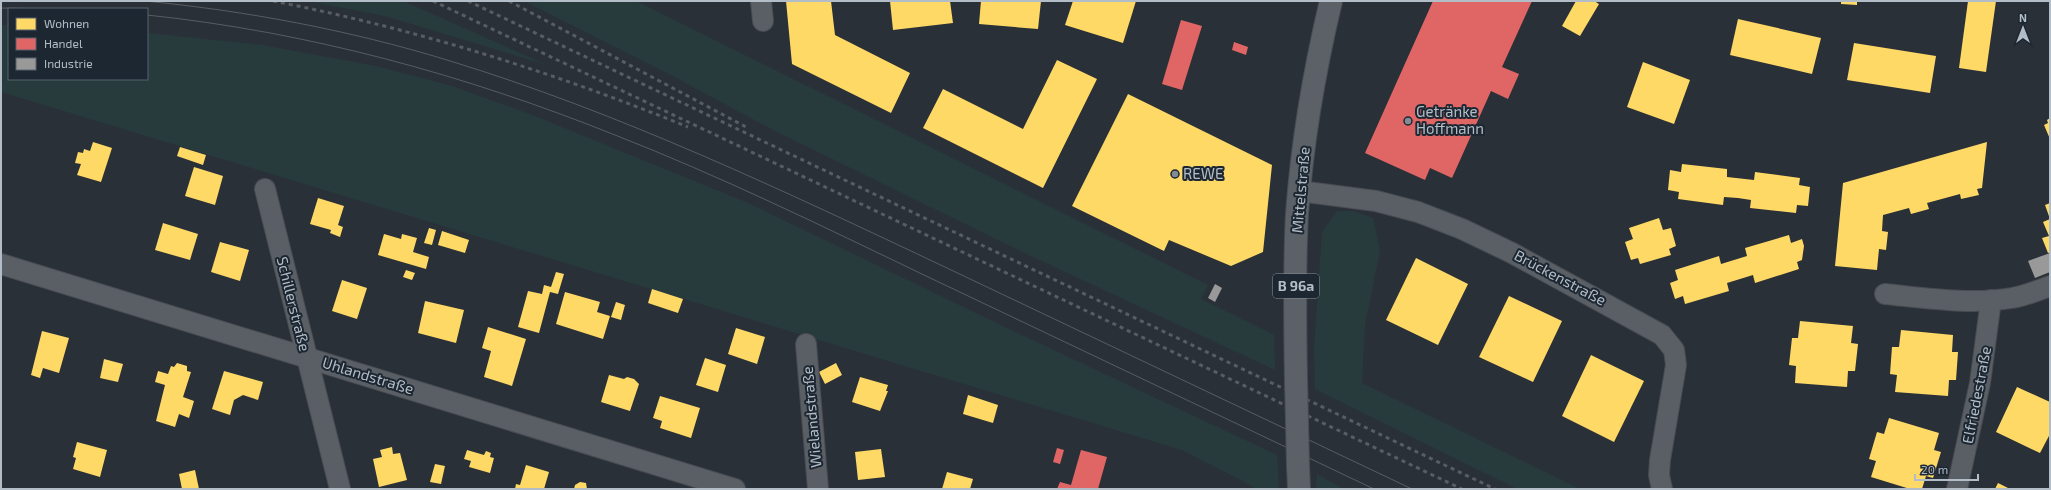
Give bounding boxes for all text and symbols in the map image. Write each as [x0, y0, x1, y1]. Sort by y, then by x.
legend [8, 8, 148, 80]
north arrow [2003, 8, 2043, 48]
text: N [2019, 11, 2027, 24]
text: Wohnen [44, 16, 89, 30]
text: Handel [44, 36, 83, 50]
text: Industrie [44, 56, 93, 70]
place label: Getränke Hoffmann [1416, 102, 1484, 137]
marker: Getränke Hoffmann [1403, 116, 1413, 126]
street label: Mittelstraße [1287, 146, 1313, 234]
place label: REWE [1183, 164, 1223, 182]
marker: REWE [1170, 169, 1180, 179]
street label: Brückenstraße [1512, 245, 1609, 309]
street label: Schillerstraße [274, 255, 314, 353]
road number: B 96a [1273, 274, 1319, 298]
street label: Elfriedestraße [1958, 345, 1994, 445]
street label: Uhlandstraße [320, 353, 416, 397]
street label: Wielandstraße [798, 366, 824, 469]
scale bar [1915, 456, 1978, 482]
text: 20 m [1921, 462, 1948, 476]

